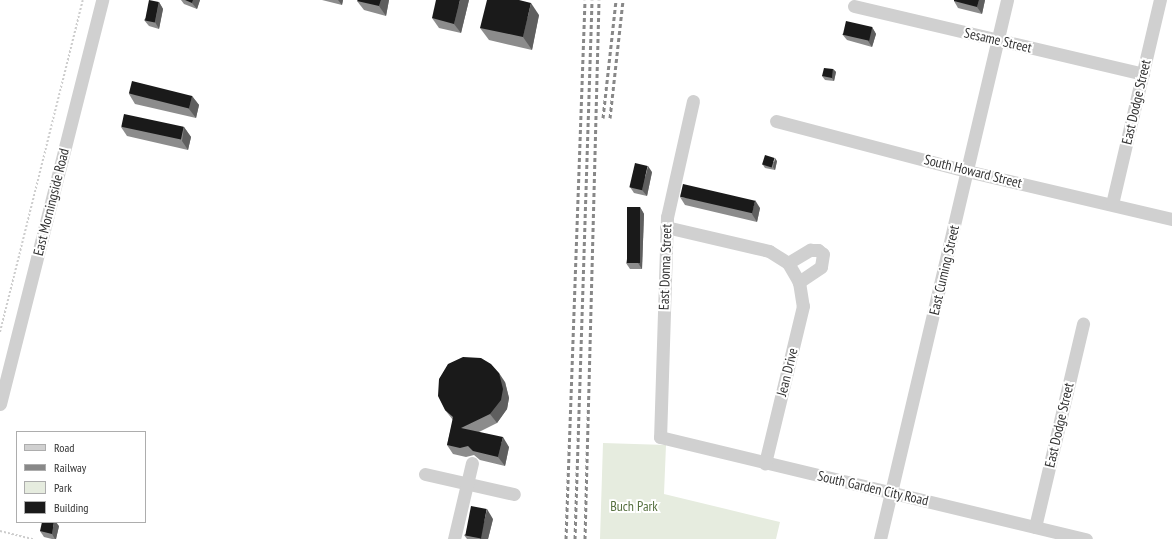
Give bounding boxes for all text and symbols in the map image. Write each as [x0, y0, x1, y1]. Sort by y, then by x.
street label: Sesame Street [963, 24, 1033, 56]
street label: East Dodge Street [1118, 58, 1154, 146]
street label: East Morningside Road [30, 147, 72, 257]
street label: South Howard Street [922, 151, 1024, 191]
street label: East Cuming Street [925, 223, 963, 317]
street label: East Donna Street [655, 224, 675, 310]
street label: Jean Drive [773, 346, 801, 398]
street label: East Dodge Street [1041, 381, 1077, 469]
legend [16, 431, 146, 523]
text: Road [54, 440, 74, 455]
text: Railway [54, 460, 86, 475]
street label: South Garden City Road [816, 467, 930, 509]
text: Park [54, 480, 72, 495]
park label: Buch Park [610, 498, 658, 514]
text: Building [54, 500, 89, 515]

